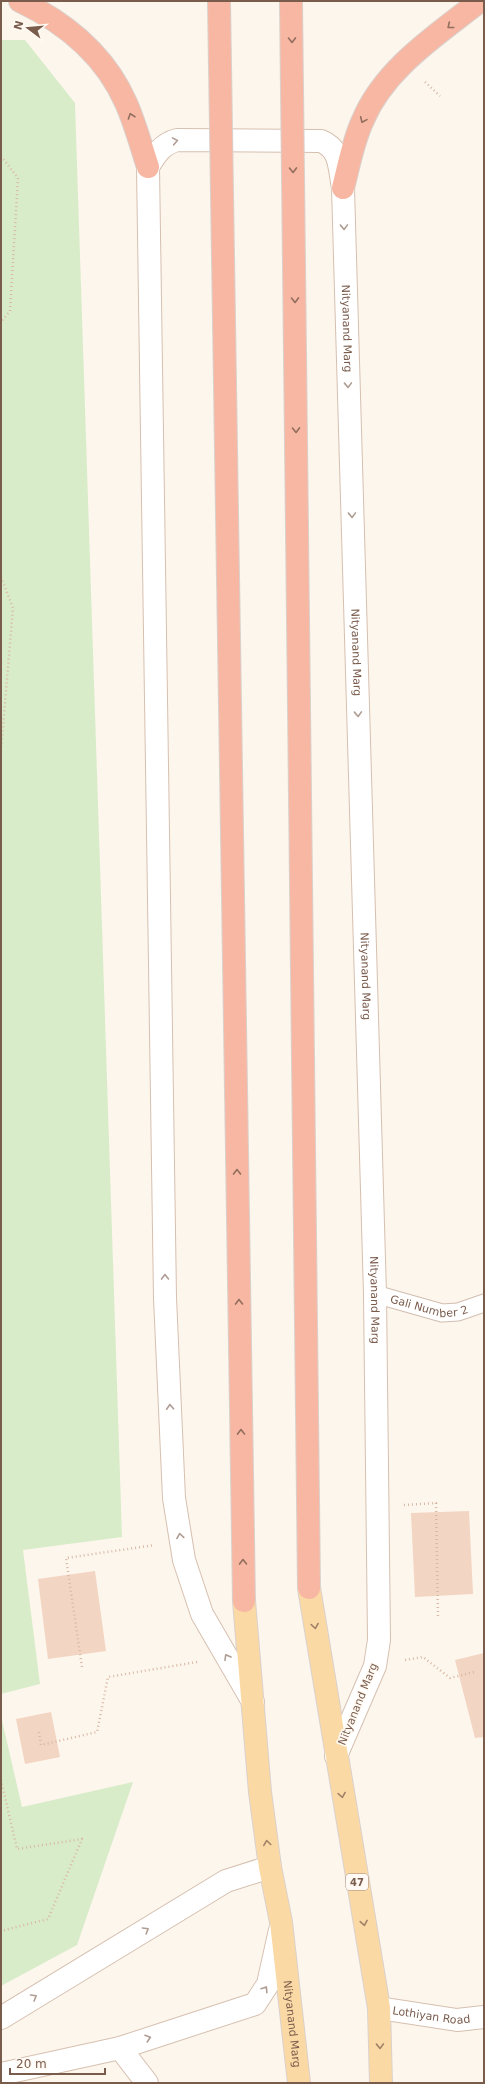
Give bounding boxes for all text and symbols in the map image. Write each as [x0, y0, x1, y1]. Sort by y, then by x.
north arrow [8, 8, 48, 48]
text: N [11, 19, 26, 32]
one-way arrow [447, 21, 454, 28]
one-way arrow [288, 37, 296, 43]
one-way arrow [127, 113, 136, 120]
one-way arrow [360, 116, 368, 124]
one-way arrow [172, 137, 178, 146]
one-way arrow [289, 167, 297, 173]
one-way arrow [340, 224, 348, 230]
street label: Nityanand Marg [339, 284, 355, 372]
one-way arrow [291, 297, 299, 303]
one-way arrow [344, 382, 353, 388]
one-way arrow [292, 427, 300, 433]
one-way arrow [348, 512, 356, 518]
street label: Nityanand Marg [349, 608, 364, 696]
one-way arrow [354, 711, 362, 717]
street label: Nityanand Marg [358, 932, 374, 1020]
one-way arrow [233, 1169, 241, 1175]
street label: Nityanand Marg [367, 1256, 382, 1344]
one-way arrow [161, 1274, 169, 1280]
street label: Gali Number 2 [389, 1292, 470, 1320]
one-way arrow [235, 1299, 243, 1305]
one-way arrow [166, 1404, 174, 1410]
one-way arrow [237, 1429, 245, 1435]
one-way arrow [176, 1533, 185, 1539]
one-way arrow [239, 1559, 247, 1565]
one-way arrow [310, 1623, 319, 1630]
one-way arrow [224, 1653, 231, 1661]
street label: Nityanand Marg [336, 1661, 380, 1747]
one-way arrow [337, 1792, 346, 1798]
one-way arrow [263, 1840, 272, 1846]
road number: 47 [346, 1874, 368, 1890]
one-way arrow [359, 1920, 368, 1926]
one-way arrow [142, 1927, 149, 1935]
street label: Nityanand Marg [281, 1980, 304, 2068]
one-way arrow [260, 1986, 267, 1993]
one-way arrow [30, 1995, 37, 2002]
street label: Lothiyan Road [392, 2004, 471, 2027]
one-way arrow [144, 2035, 151, 2043]
one-way arrow [376, 2043, 384, 2049]
scale bar [10, 2050, 105, 2076]
text: 20 m [16, 2057, 47, 2071]

